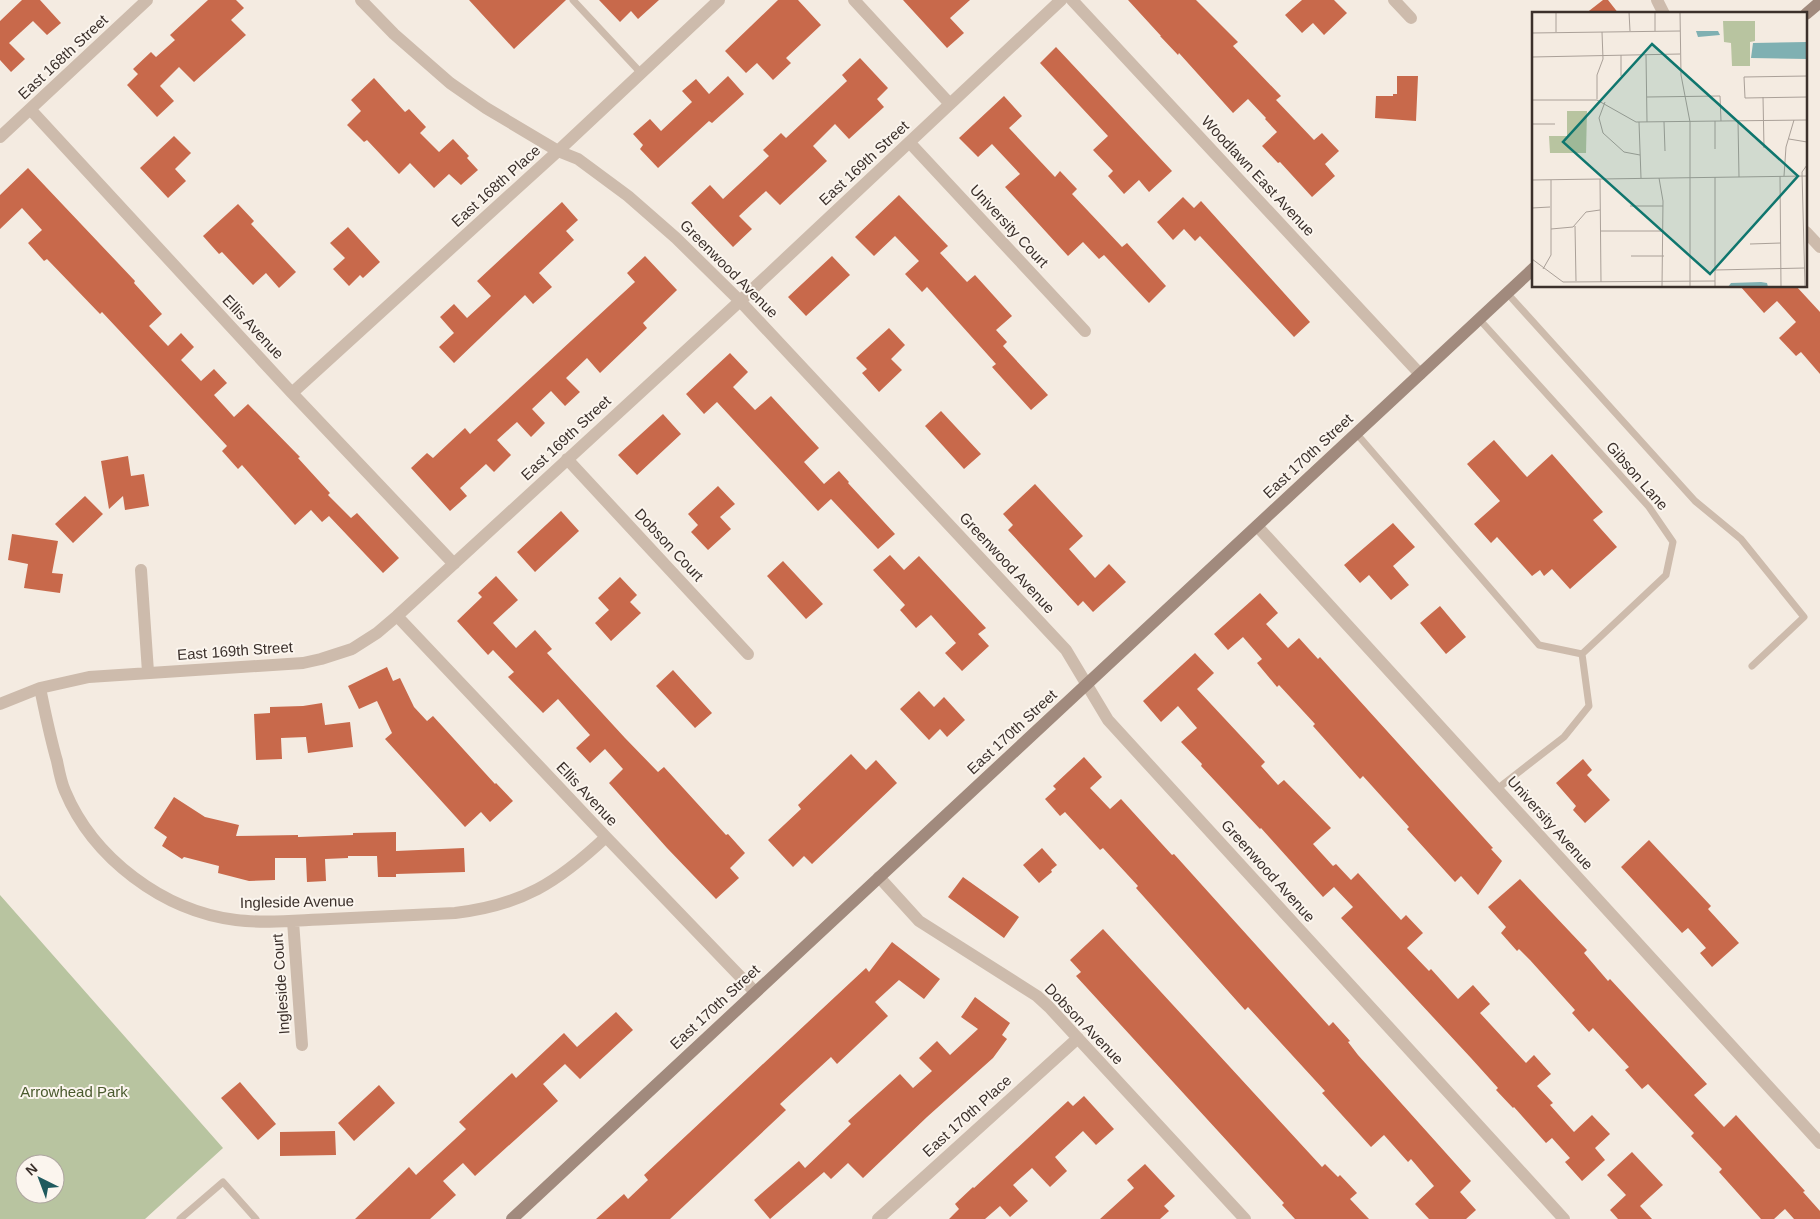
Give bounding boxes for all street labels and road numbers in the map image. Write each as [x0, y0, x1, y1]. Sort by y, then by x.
street label: East 168th Street [14, 10, 111, 102]
street label: Woodlawn East Avenue [1198, 112, 1318, 239]
street label: East 169th Street [815, 116, 912, 208]
street label: East 168th Place [448, 141, 543, 230]
street label: University Court [967, 181, 1053, 271]
street label: Greenwood Avenue [677, 216, 782, 321]
street label: Ellis Avenue [219, 291, 287, 362]
street label: East 169th Street [517, 391, 614, 483]
street label: East 170th Street [1259, 409, 1356, 501]
street label: Gibson Lane [1603, 438, 1672, 513]
street label: Dobson Court [632, 505, 708, 585]
street label: Greenwood Avenue [956, 509, 1058, 617]
street label: East 169th Street [177, 638, 294, 663]
street label: East 170th Street [963, 685, 1060, 777]
street label: Ellis Avenue [553, 758, 621, 829]
street label: University Avenue [1504, 772, 1597, 873]
street label: Greenwood Avenue [1218, 816, 1319, 925]
street label: Ingleside Avenue [240, 892, 354, 911]
street label: Ingleside Court [268, 932, 292, 1035]
street label: East 170th Street [666, 960, 763, 1052]
street label: Dobson Avenue [1042, 980, 1127, 1068]
street label: East 170th Place [919, 1071, 1014, 1160]

